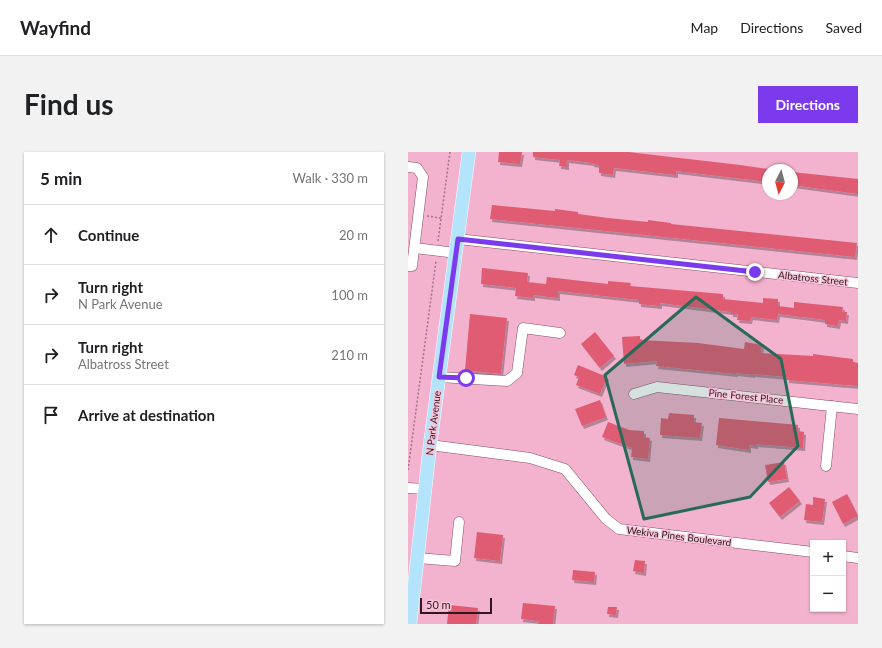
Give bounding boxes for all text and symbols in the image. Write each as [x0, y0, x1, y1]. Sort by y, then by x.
text: Wayfind [20, 16, 91, 39]
text: Map [691, 19, 718, 36]
text: Directions [740, 19, 803, 36]
text: Saved [825, 19, 862, 36]
button: Directions [758, 86, 858, 123]
text: Find us [24, 87, 114, 121]
north arrow [762, 164, 798, 200]
text: 5 min [40, 168, 82, 189]
text: Walk · 330 m [292, 170, 368, 186]
icon: ahead [40, 224, 62, 246]
text: Continue [78, 226, 139, 244]
text: 20 m [339, 227, 368, 243]
route end [746, 263, 764, 281]
street label: Albatross Street [778, 268, 849, 288]
text: Turn right [78, 278, 143, 296]
icon: right [40, 284, 62, 306]
text: 100 m [331, 287, 368, 303]
text: N Park Avenue [78, 296, 163, 312]
text: Turn right [78, 338, 143, 356]
icon: right [40, 344, 62, 366]
text: 210 m [331, 347, 368, 363]
text: Albatross Street [78, 356, 169, 372]
route start [457, 369, 475, 387]
street label: Pine Forest Place [708, 386, 784, 406]
street label: N Park Avenue [423, 390, 443, 456]
icon: arrive [40, 404, 62, 426]
text: Arrive at destination [78, 406, 215, 424]
street label: Wekiva Pines Boulevard [626, 524, 732, 548]
map controls [810, 540, 846, 612]
button: + [810, 540, 846, 576]
button: − [810, 576, 846, 612]
scale bar [420, 596, 492, 615]
text: 50 m [426, 598, 451, 611]

